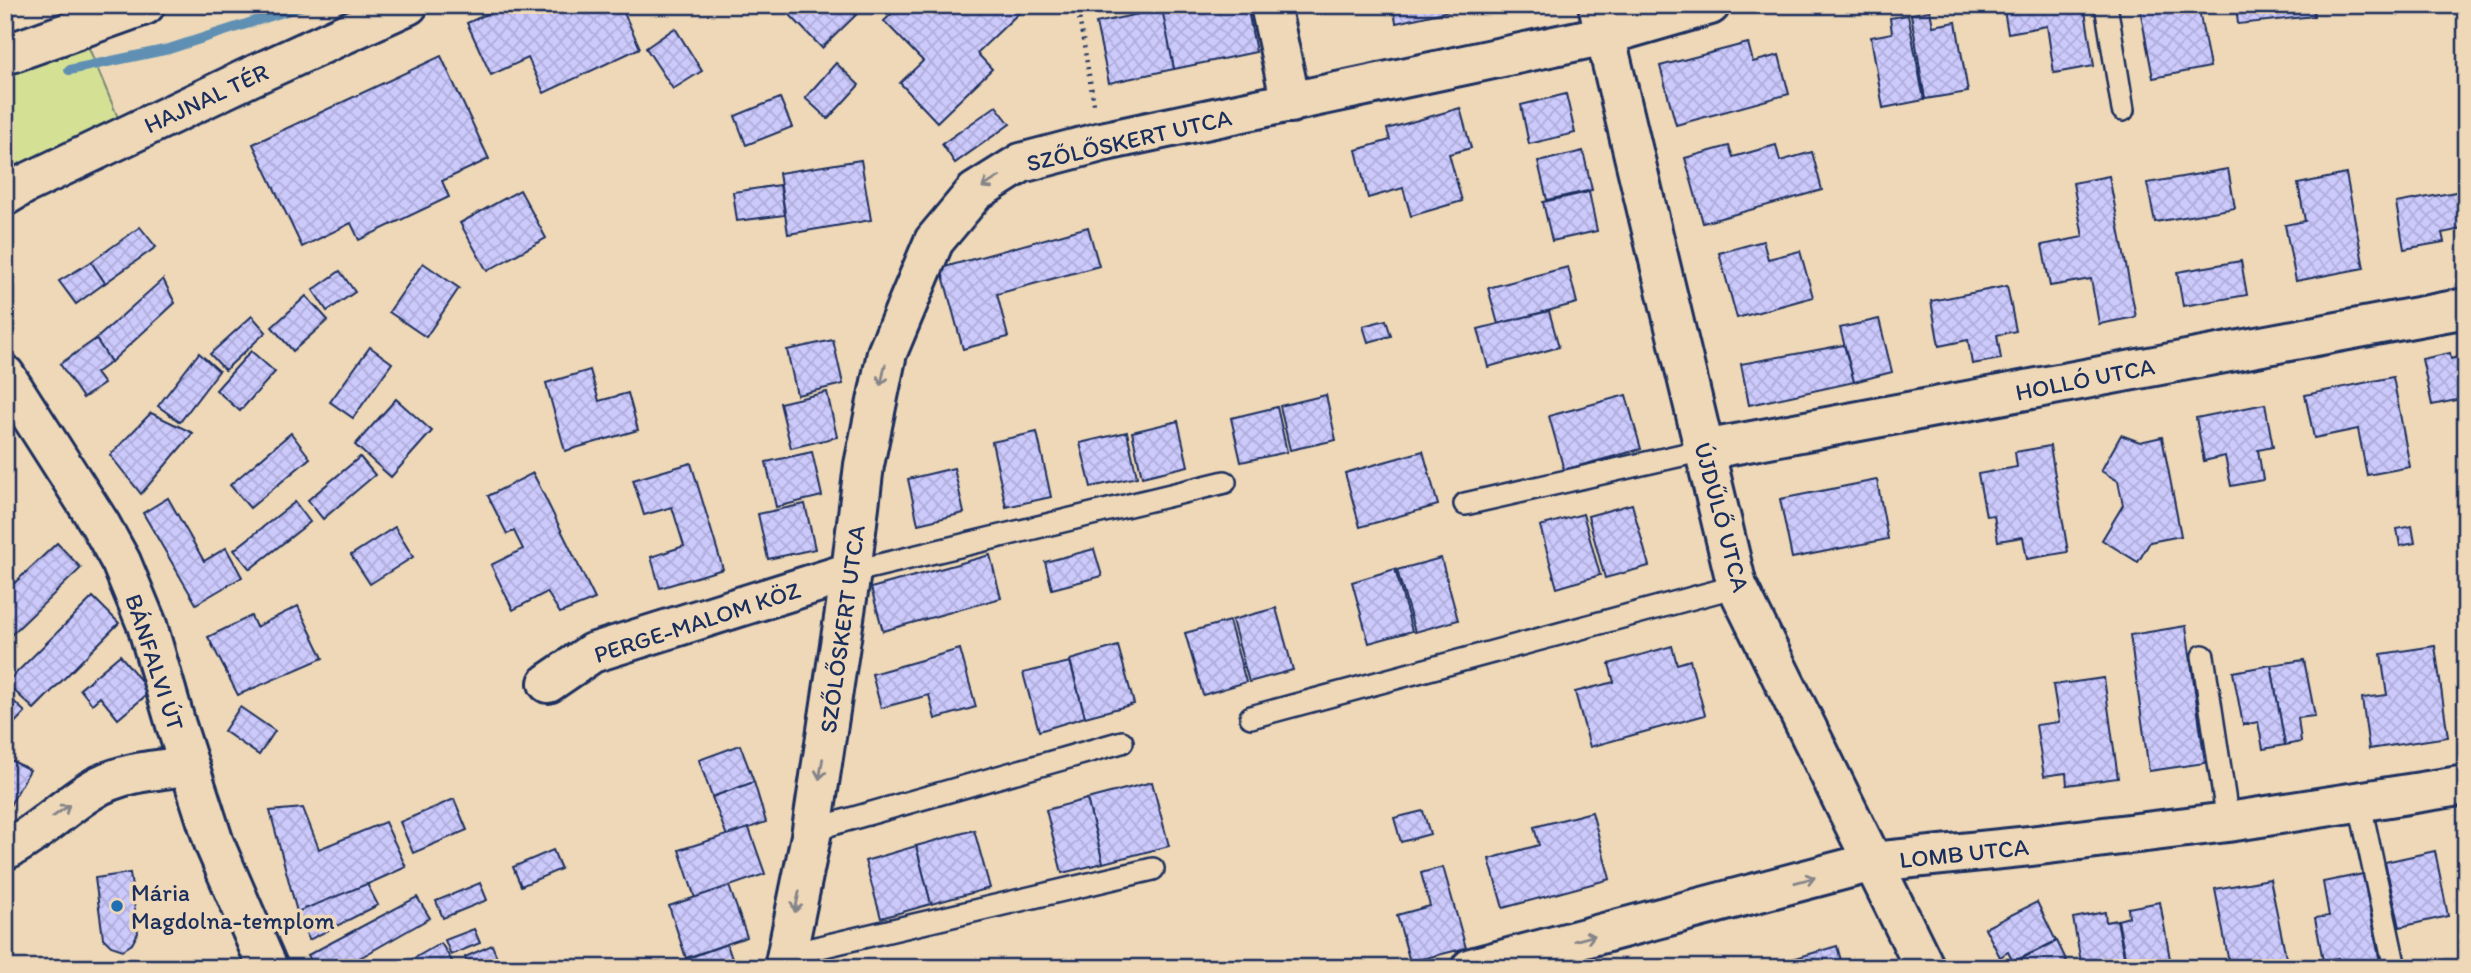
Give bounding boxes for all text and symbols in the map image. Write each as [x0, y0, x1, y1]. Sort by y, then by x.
street label: HAJNAL TÉR [139, 57, 273, 139]
street label: SZŐLŐSKERT UTCA [1024, 102, 1234, 178]
one-way arrow [982, 175, 1002, 189]
street label: HOLLÓ UTCA [2013, 351, 2157, 407]
one-way arrow [875, 363, 889, 386]
street label: ÚJDŰLŐ UTCA [1688, 439, 1756, 595]
street label: SZŐLŐSKERT UTCA [813, 523, 871, 735]
street label: PERGE-MALOM KÖZ [590, 575, 804, 669]
street label: BÁNFALVI ÚT [119, 590, 191, 734]
one-way arrow [815, 758, 828, 780]
one-way arrow [51, 804, 70, 818]
street label: LOMB UTCA [1898, 832, 2030, 874]
one-way arrow [1793, 873, 1815, 886]
place label: Mária Magdolna-templom [131, 878, 335, 935]
one-way arrow [790, 890, 804, 913]
marker: Mária Magdolna-templom [109, 898, 125, 914]
one-way arrow [1573, 931, 1595, 944]

